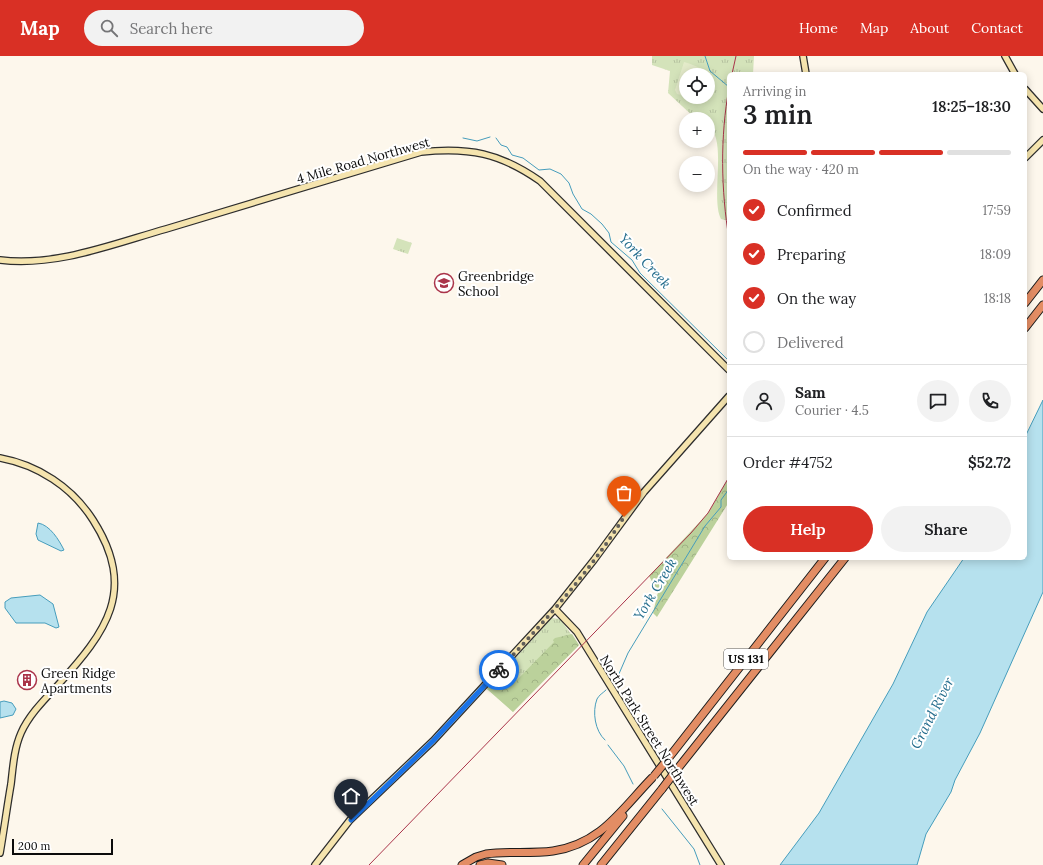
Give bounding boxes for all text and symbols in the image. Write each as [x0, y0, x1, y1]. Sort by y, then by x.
search box [84, 10, 364, 46]
text: Map [20, 16, 60, 40]
icon: search [98, 17, 120, 39]
text: Search here [130, 19, 213, 38]
text: Home [799, 19, 838, 37]
text: Map [860, 19, 888, 37]
text: About [910, 19, 949, 37]
text: Contact [971, 19, 1023, 37]
map controls [679, 68, 715, 192]
button: locate [679, 68, 715, 104]
text: Arriving in [743, 83, 806, 100]
text: 18:25–18:30 [932, 97, 1011, 116]
text: 3 min [743, 98, 813, 131]
button: + [679, 112, 715, 148]
street label: 4 Mile Road Northwest [295, 133, 432, 188]
button: − [679, 156, 715, 192]
text: On the way · 420 m [743, 161, 859, 178]
icon: check [743, 199, 765, 221]
text: Confirmed [777, 201, 852, 220]
text: 17:59 [982, 202, 1011, 219]
water label: York Creek [615, 230, 675, 292]
icon: check [743, 243, 765, 265]
text: Preparing [777, 245, 845, 264]
text: 18:09 [980, 246, 1011, 263]
place label: Greenbridge School [458, 268, 534, 300]
school or university icon: Greenbridge School [433, 272, 455, 294]
icon: check [743, 287, 765, 309]
text: On the way [777, 289, 856, 308]
text: 18:18 [984, 290, 1011, 307]
text: Delivered [777, 333, 844, 352]
button: person [743, 380, 785, 422]
button: chat [917, 380, 959, 422]
button: phone [969, 380, 1011, 422]
text: Sam [795, 383, 826, 402]
text: Courier · 4.5 [795, 402, 869, 419]
text: Order #4752 [743, 453, 833, 472]
text: $52.72 [968, 453, 1011, 472]
pin [607, 476, 641, 517]
icon: bag [613, 482, 635, 504]
button: Help [743, 506, 873, 552]
button: Share [881, 506, 1011, 552]
water label: York Creek [630, 555, 680, 623]
road number: US 131 [724, 649, 768, 669]
courier [479, 650, 519, 690]
street label: North Park Street Northwest [596, 652, 703, 809]
icon: bike [488, 659, 510, 681]
place label: Green Ridge Apartments [40, 665, 116, 697]
building icon: Green Ridge Apartments [16, 669, 38, 691]
water label: Grand River [906, 674, 958, 752]
pin [334, 779, 368, 820]
icon: home [340, 785, 362, 807]
scale bar [12, 837, 113, 856]
text: 200 m [18, 839, 50, 853]

